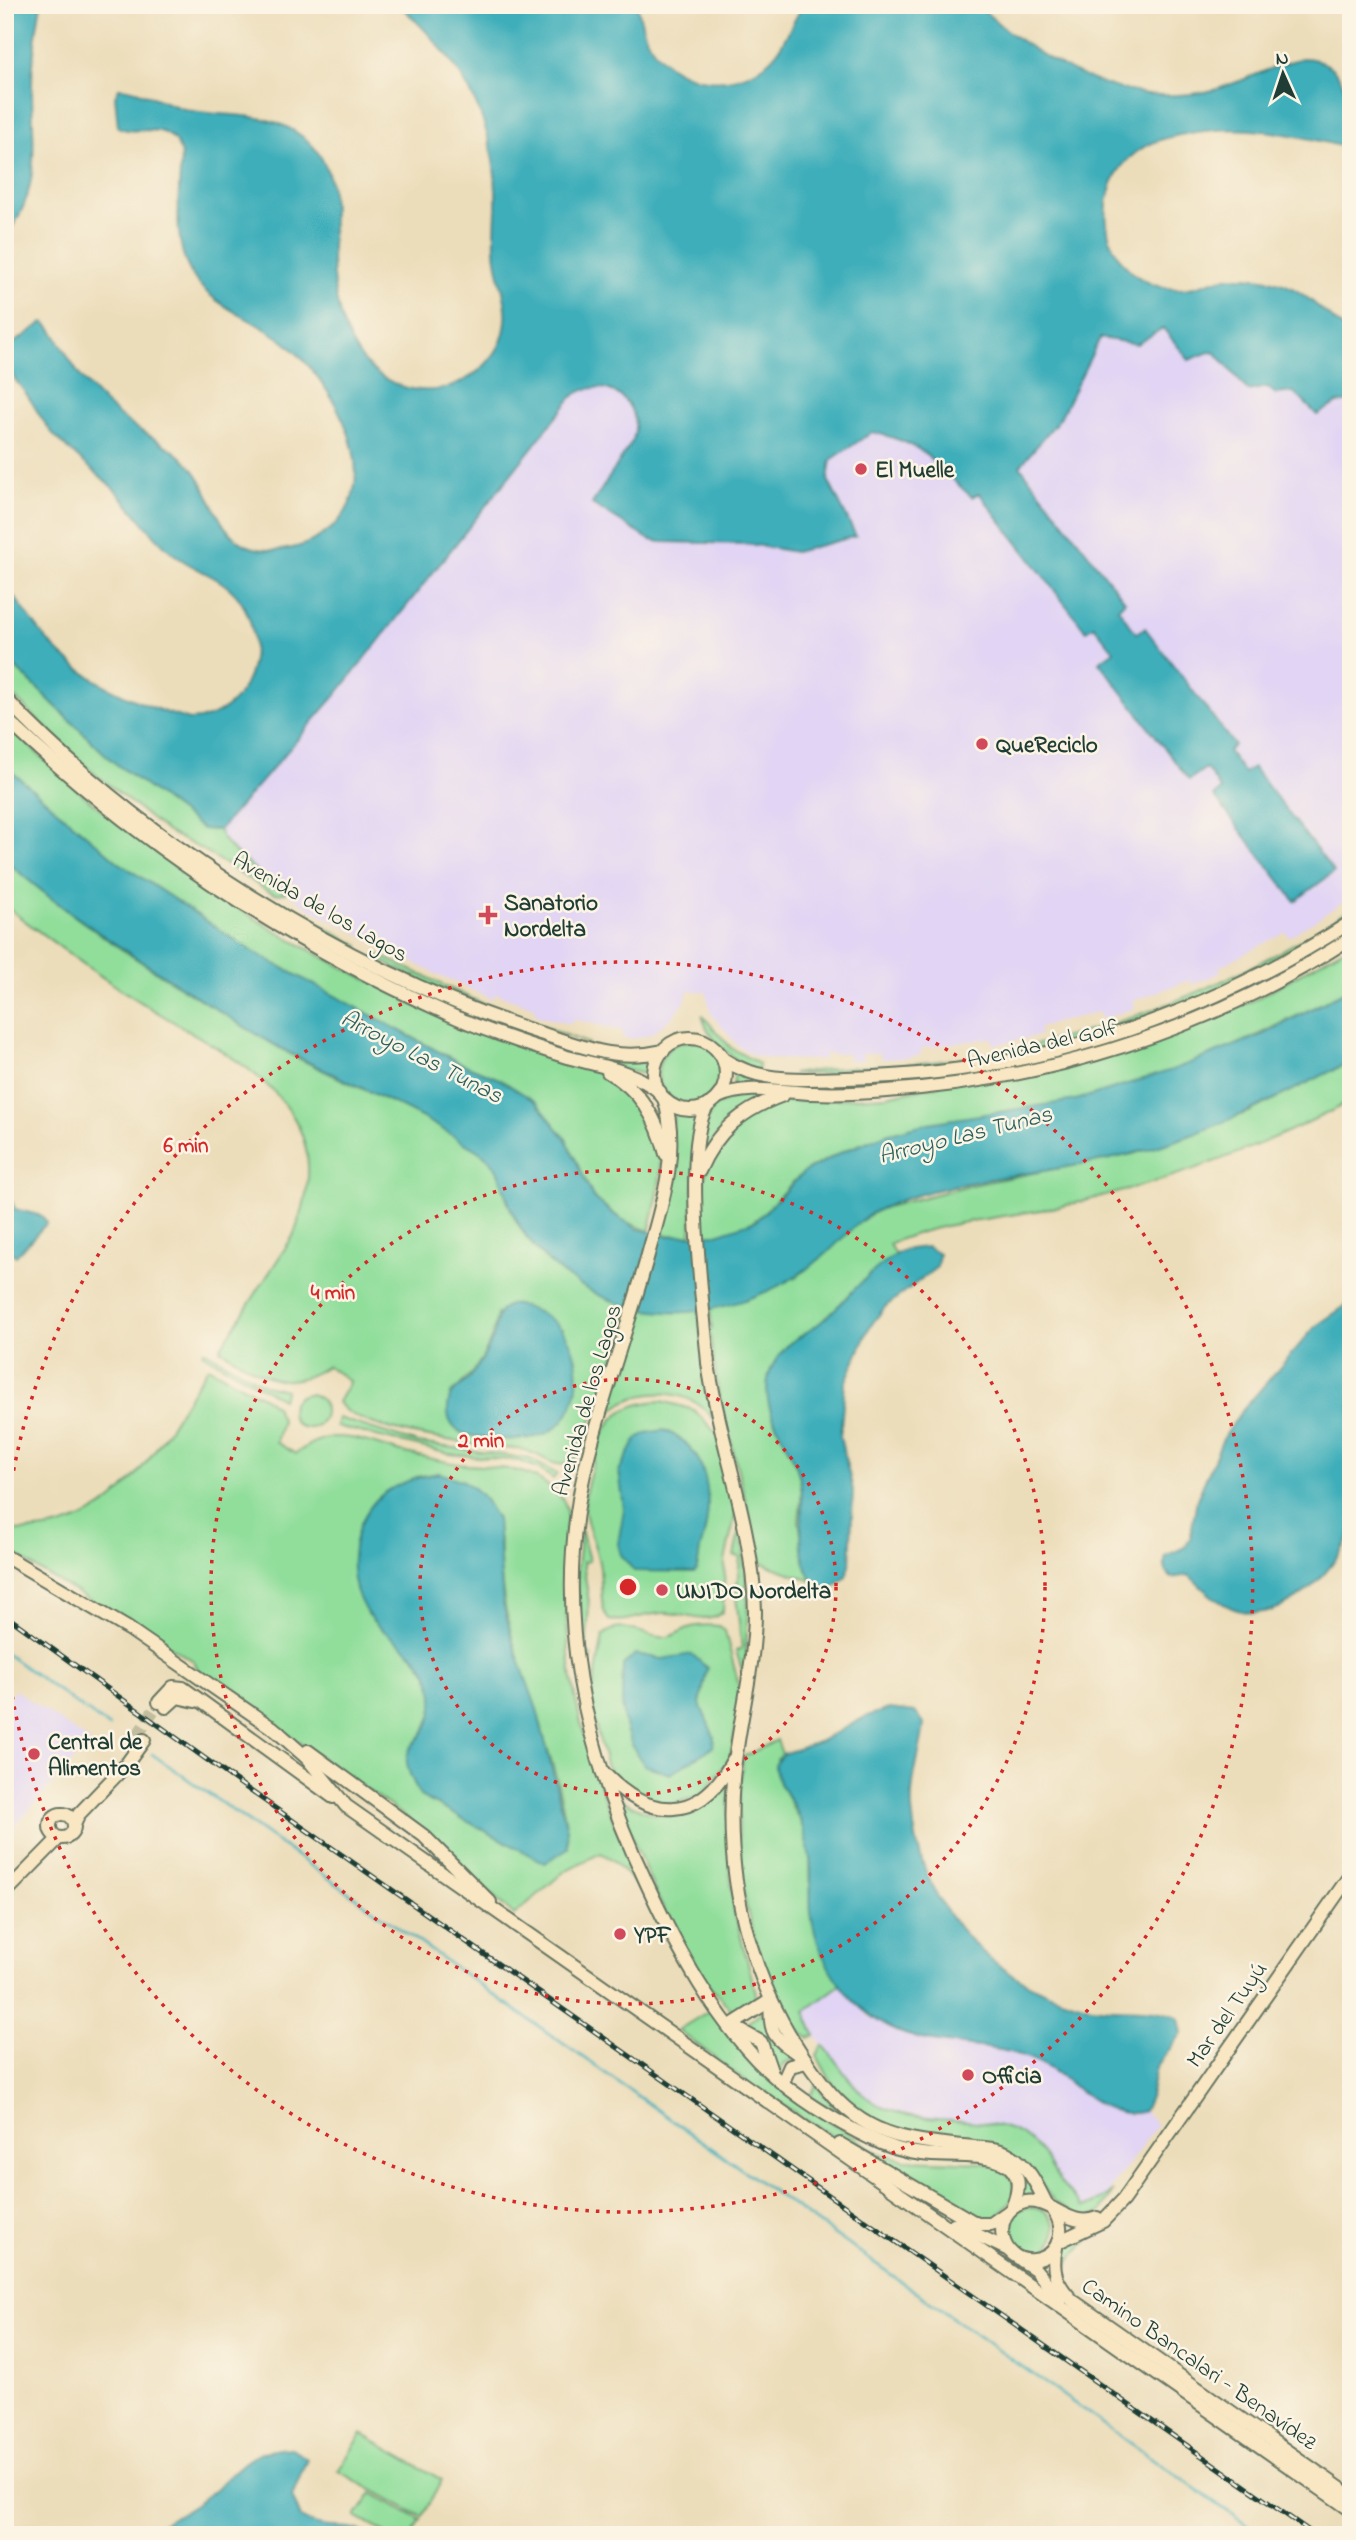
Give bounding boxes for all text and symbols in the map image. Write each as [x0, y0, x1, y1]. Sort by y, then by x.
north arrow [1248, 38, 1318, 108]
text: N [1275, 46, 1290, 73]
place label: El Muelle [875, 455, 955, 488]
marker: El Muelle [853, 461, 869, 477]
place label: QueReciclo [996, 730, 1098, 763]
marker: QueReciclo [974, 736, 990, 752]
street label: Avenida de los Lagos [225, 844, 414, 973]
place label: Sanatorio Nordelta [504, 888, 598, 947]
marker: Sanatorio Nordelta [478, 905, 498, 925]
water label: Arroyo Las Tunas [334, 1002, 509, 1115]
street label: Avenida del Golf [964, 1012, 1121, 1079]
water label: Arroyo Las Tunas [875, 1098, 1057, 1175]
text: 6 min [164, 1132, 208, 1162]
text: 4 min [311, 1279, 355, 1309]
street label: Avenida de los Lagos [545, 1301, 632, 1501]
text: 2 min [457, 1427, 504, 1457]
centre of rings [616, 1575, 640, 1599]
place label: UNIDO Nordelta [676, 1576, 831, 1609]
marker: UNIDO Nordelta [654, 1582, 670, 1598]
place label: Central de Alimentos [48, 1727, 143, 1786]
marker: Central de Alimentos [26, 1746, 42, 1762]
place label: YPF [633, 1920, 671, 1953]
marker: YPF [612, 1926, 628, 1942]
street label: Mar del Tuyú [1179, 1956, 1278, 2076]
place label: Officia [982, 2061, 1042, 2094]
marker: Officia [960, 2067, 976, 2083]
street label: Camino Bancalari - Benavídez [1074, 2271, 1323, 2459]

